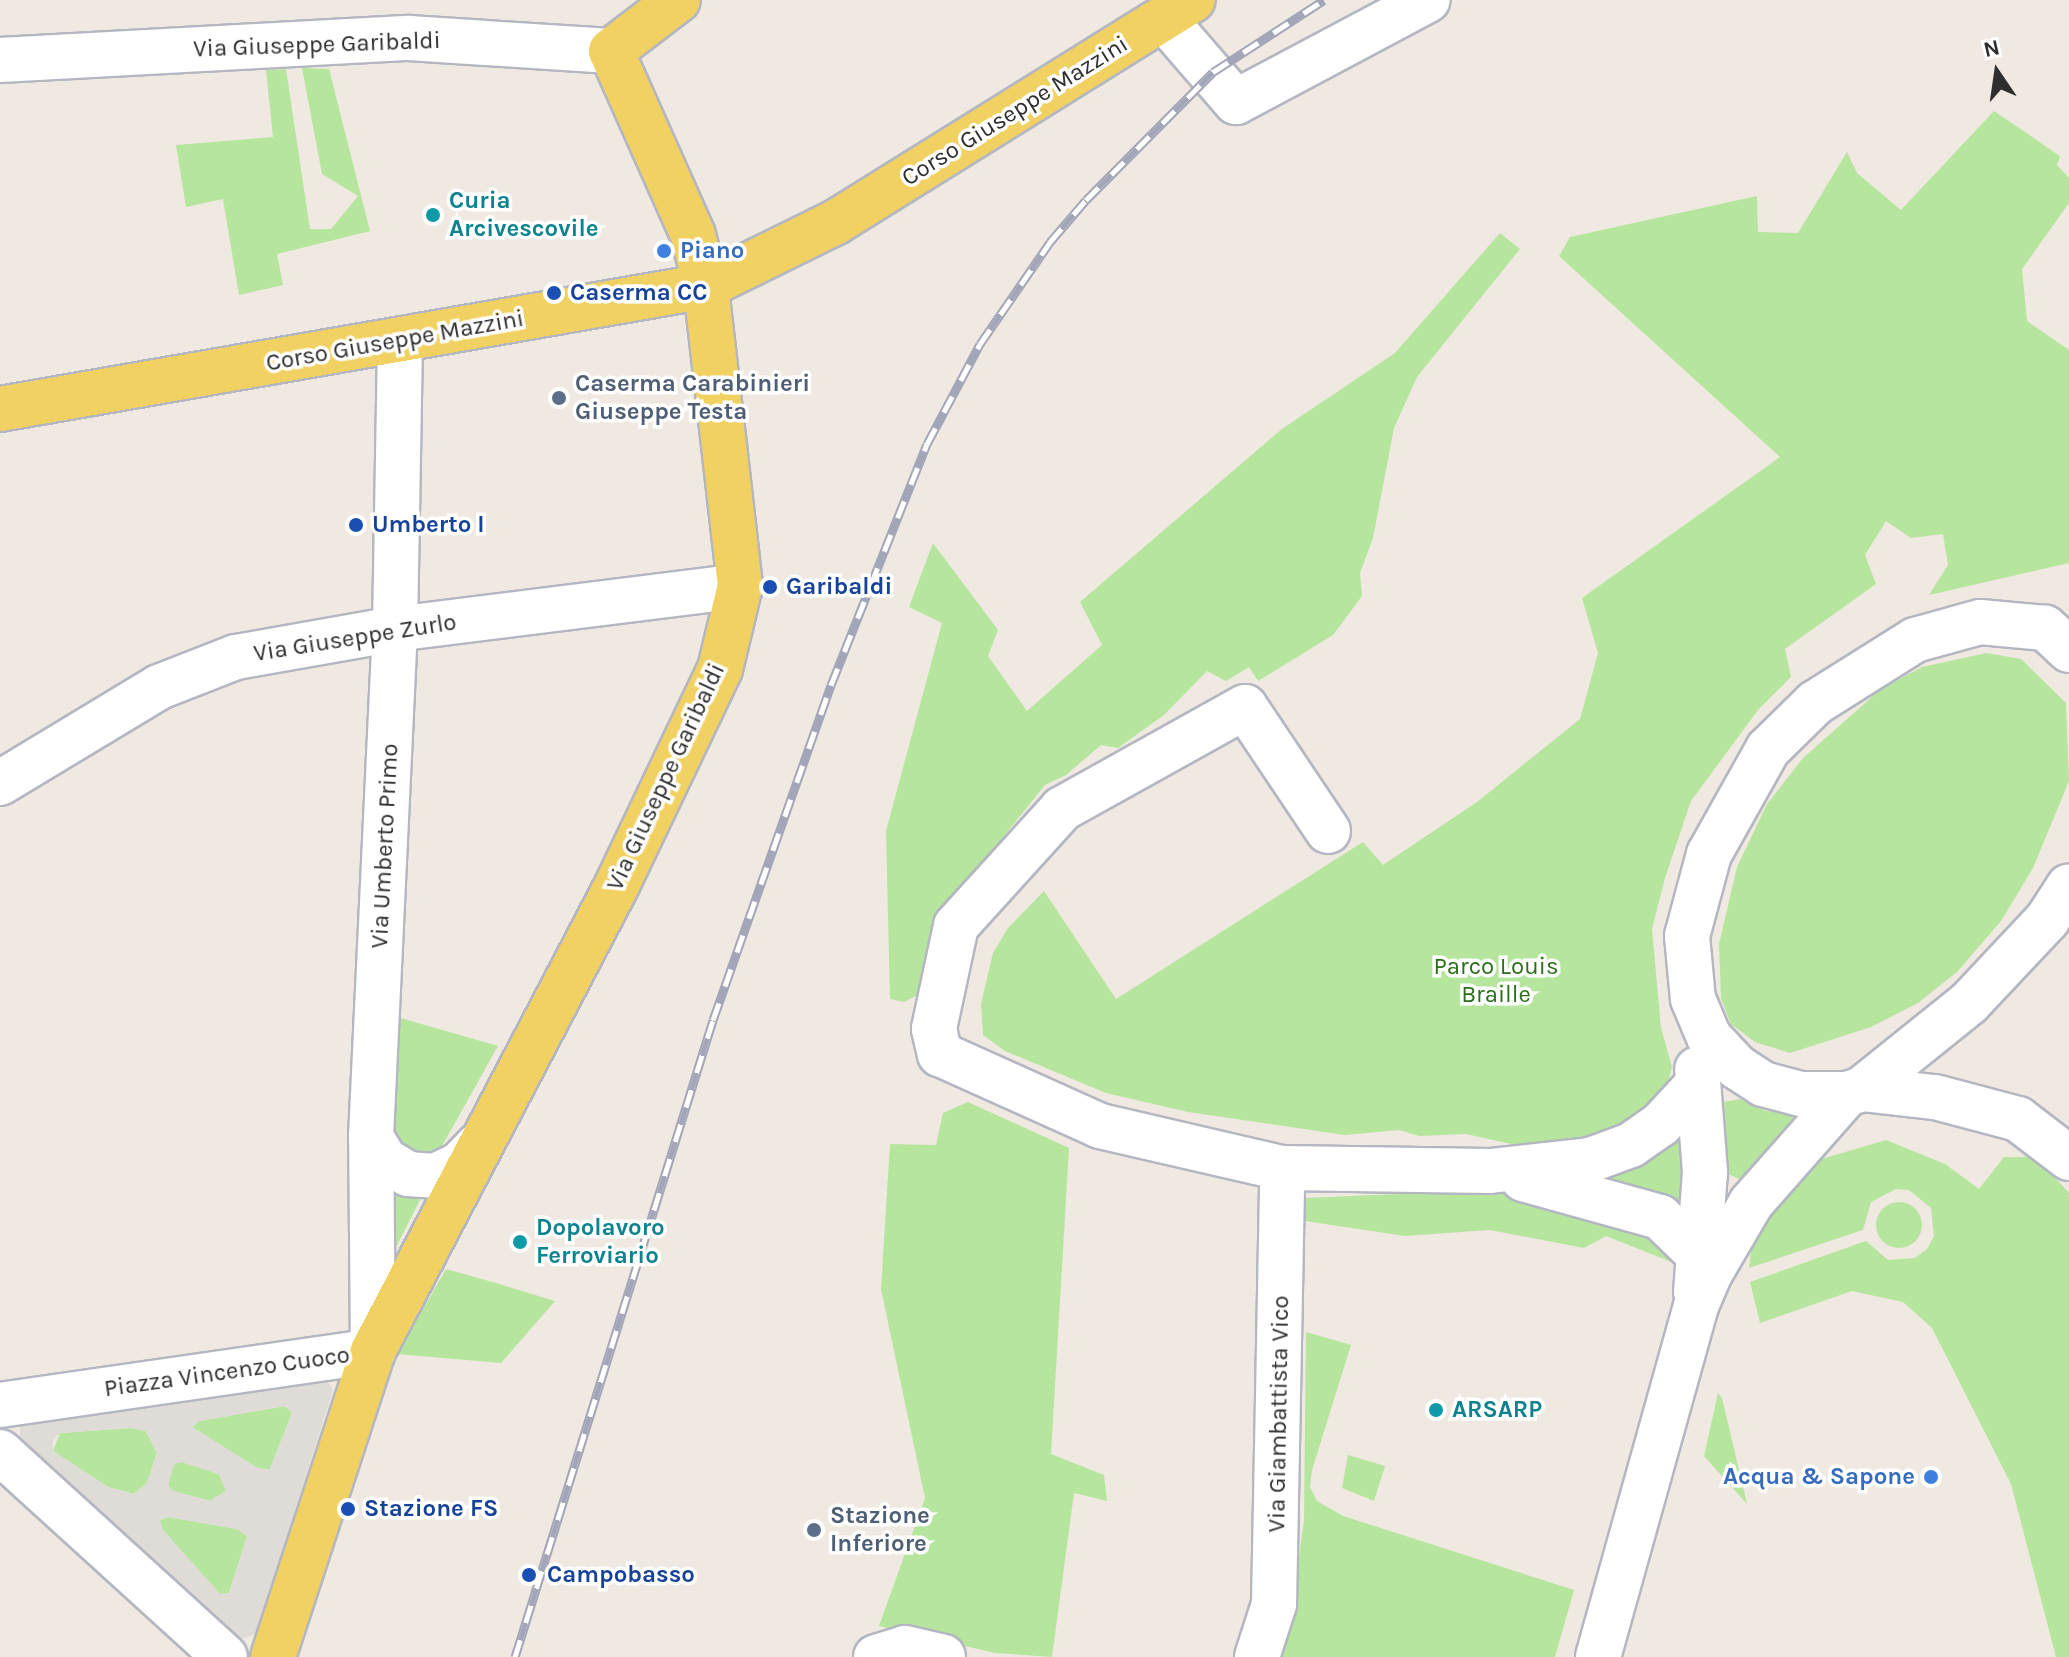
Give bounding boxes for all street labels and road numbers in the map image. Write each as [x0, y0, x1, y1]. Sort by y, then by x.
street label: Via Giuseppe Garibaldi [193, 26, 441, 64]
street label: Corso Giuseppe Mazzini [897, 30, 1133, 192]
street label: Corso Giuseppe Mazzini [264, 304, 526, 378]
street label: Via Giuseppe Zurlo [252, 608, 458, 668]
street label: Via Giuseppe Garibaldi [601, 659, 731, 895]
street label: Via Umberto Primo [365, 743, 405, 949]
street label: Via Giambattista Vico [1263, 1295, 1295, 1533]
street label: Piazza Vincenzo Cuoco [102, 1341, 352, 1403]

